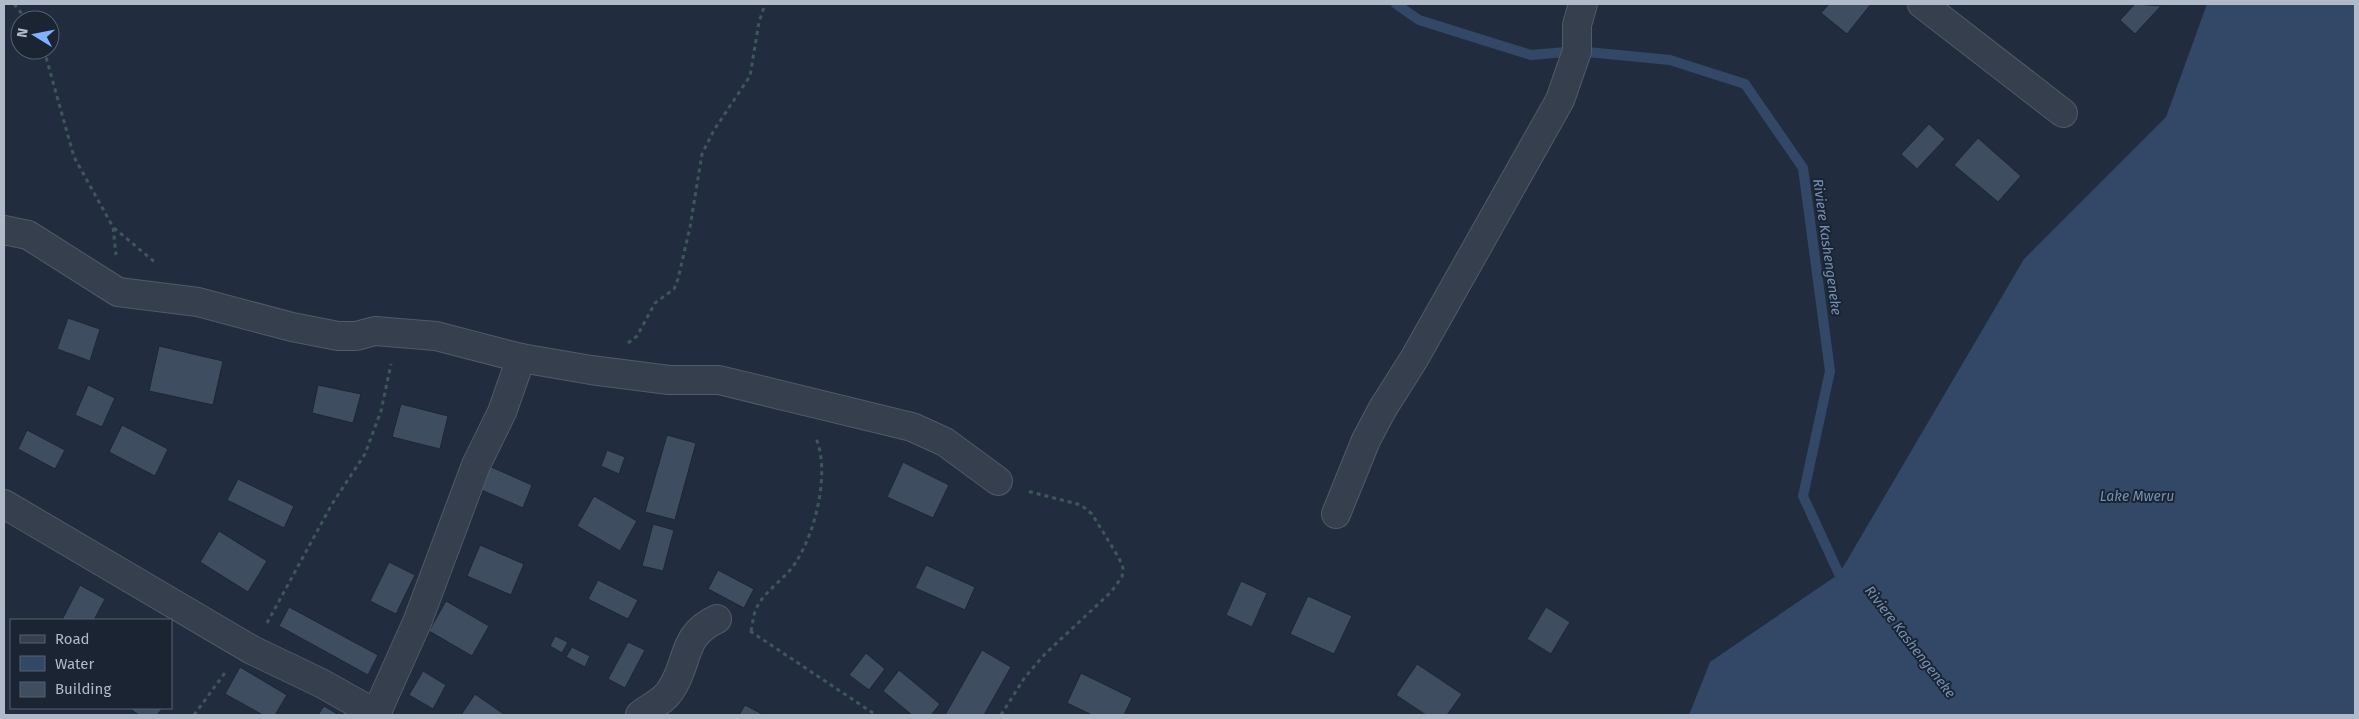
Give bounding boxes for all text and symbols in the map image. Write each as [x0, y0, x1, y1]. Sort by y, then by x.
north arrow [10, 10, 60, 60]
text: N [14, 27, 32, 39]
water label: Riviere Kashengeneke [1809, 178, 1845, 316]
water label: Lake Mweru [2100, 488, 2174, 505]
water label: Riviere Kashengeneke [1861, 583, 1959, 701]
legend [10, 619, 172, 709]
text: Road [55, 630, 90, 648]
text: Water [55, 655, 94, 673]
text: Building [55, 680, 111, 698]

